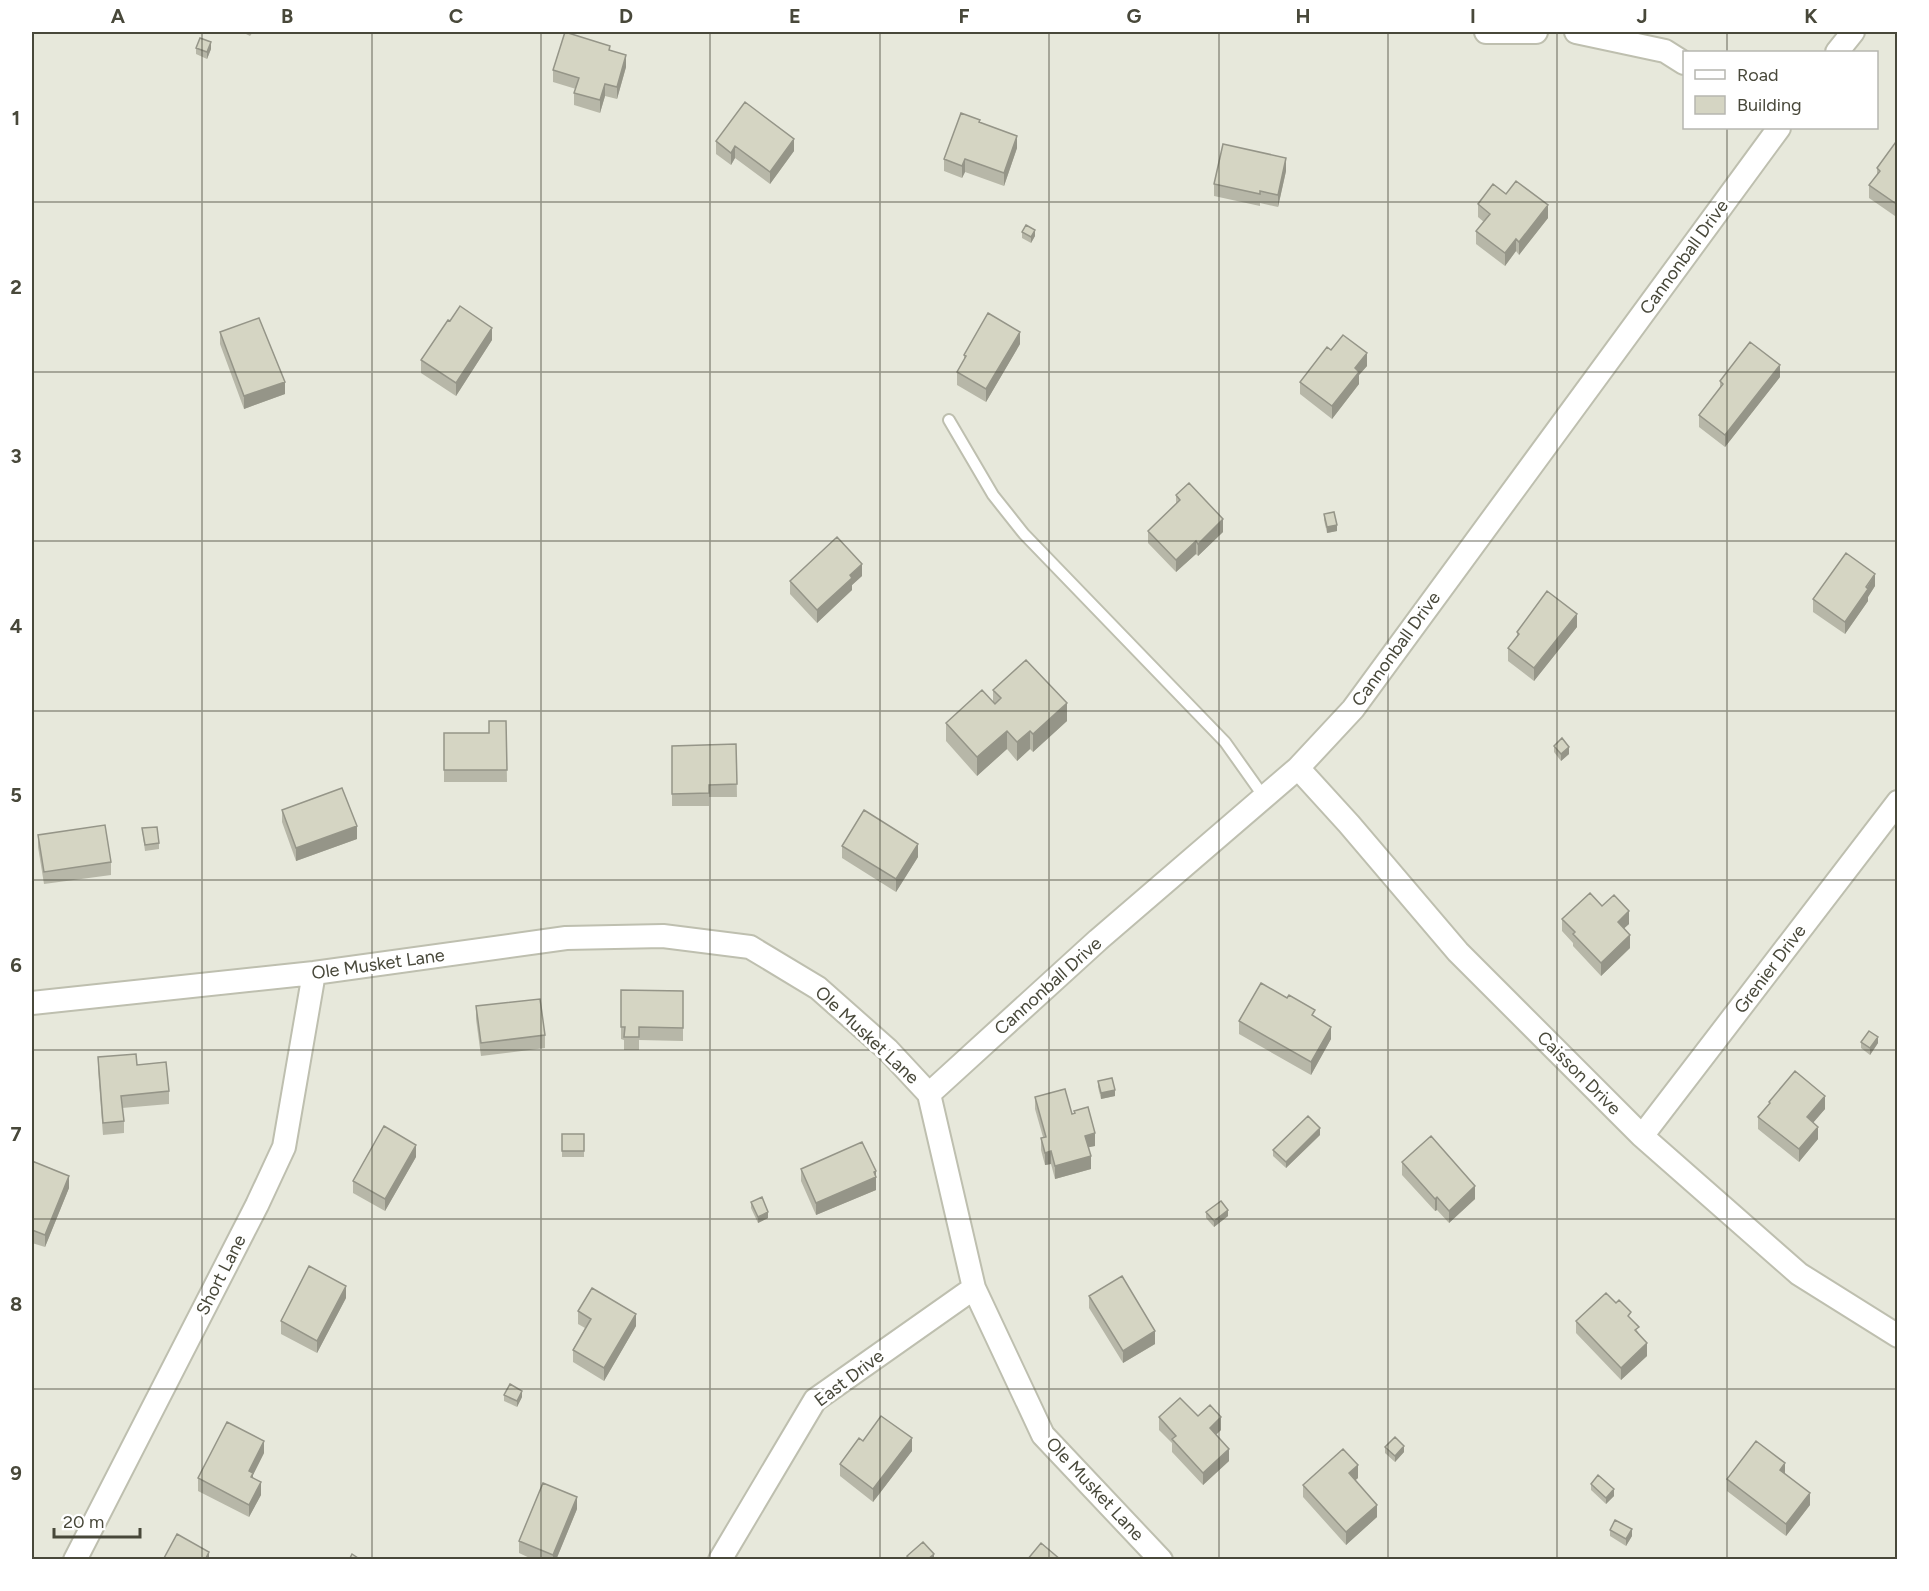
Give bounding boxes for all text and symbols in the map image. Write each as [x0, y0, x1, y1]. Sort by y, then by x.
text: A [111, 4, 126, 28]
text: B [281, 4, 293, 28]
text: C [449, 4, 463, 28]
text: D [619, 4, 633, 28]
text: E [789, 4, 801, 28]
text: F [958, 4, 970, 28]
text: G [1127, 4, 1142, 28]
text: H [1296, 4, 1311, 28]
text: I [1470, 4, 1476, 28]
text: J [1636, 4, 1648, 28]
text: K [1804, 4, 1818, 28]
legend [1683, 51, 1878, 129]
text: Road [1737, 64, 1778, 86]
text: Building [1737, 94, 1802, 116]
text: 1 [12, 106, 20, 130]
street label: Cannonball Drive [1635, 195, 1733, 319]
text: 2 [10, 275, 22, 299]
text: 3 [10, 444, 22, 468]
street label: Cannonball Drive [1347, 587, 1445, 711]
text: 4 [10, 614, 23, 638]
text: 5 [10, 783, 22, 807]
street label: Grenier Drive [1729, 920, 1811, 1018]
street label: Cannonball Drive [990, 932, 1106, 1040]
street label: Ole Musket Lane [310, 944, 446, 984]
text: 6 [10, 953, 22, 977]
street label: Ole Musket Lane [811, 981, 924, 1089]
street label: Caisson Drive [1532, 1026, 1626, 1120]
text: 7 [10, 1122, 22, 1146]
street label: Short Lane [191, 1231, 251, 1319]
text: 8 [10, 1292, 22, 1316]
street label: East Drive [810, 1345, 888, 1411]
street label: Ole Musket Lane [1041, 1433, 1149, 1546]
text: 9 [10, 1461, 22, 1485]
scale bar [54, 1501, 140, 1539]
text: 20 m [63, 1511, 104, 1533]

